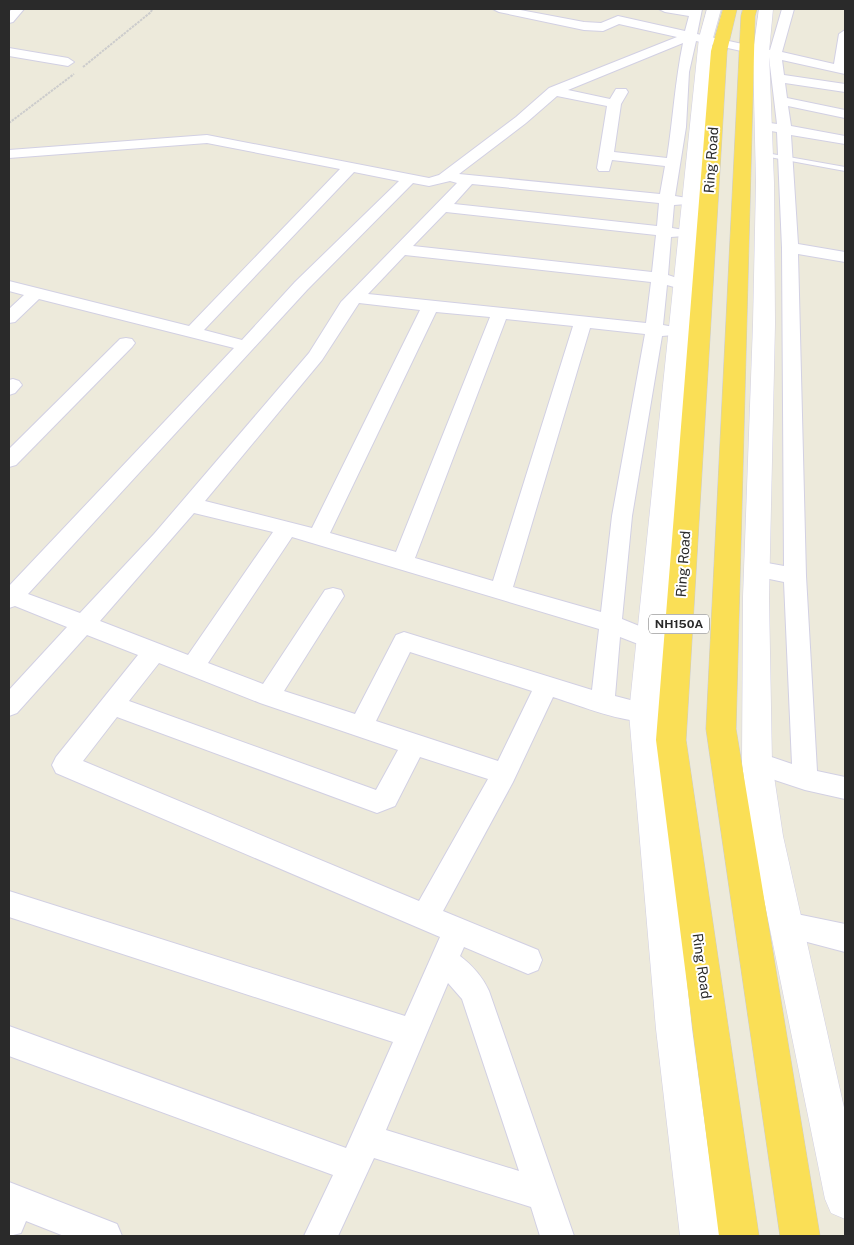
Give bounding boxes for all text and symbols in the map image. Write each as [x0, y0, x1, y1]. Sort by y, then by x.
street label: Ring Road [701, 126, 721, 194]
street label: Ring Road [673, 530, 693, 598]
road number: NH150A [649, 614, 709, 634]
street label: Ring Road [689, 932, 715, 1000]

